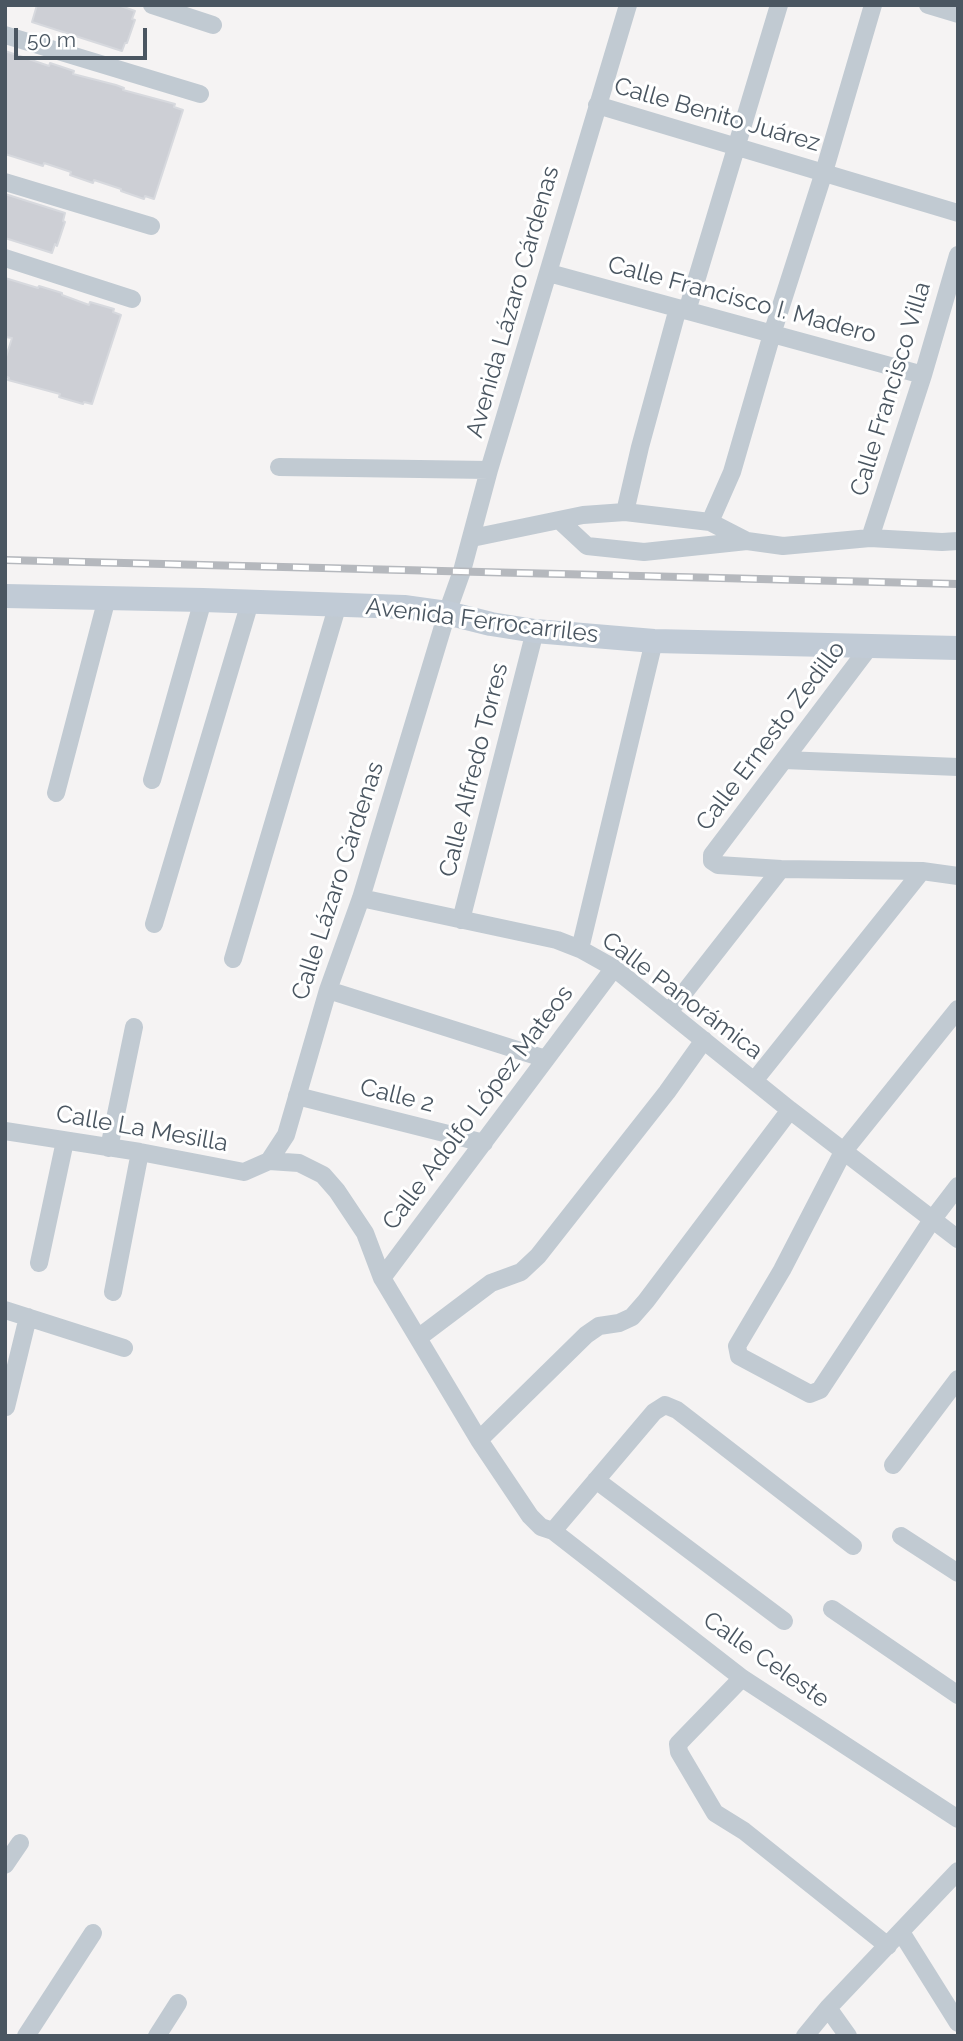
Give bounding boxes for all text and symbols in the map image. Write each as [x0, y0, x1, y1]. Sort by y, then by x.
scale bar [18, 14, 150, 58]
text: 50 m [27, 27, 76, 52]
street label: Calle Benito Juárez [611, 72, 823, 158]
street label: Avenida Lázaro Cárdenas [460, 163, 566, 441]
street label: Calle Francisco I. Madero [605, 250, 879, 350]
street label: Calle Francisco Villa [845, 278, 937, 500]
street label: Avenida Ferrocarriles [364, 592, 600, 650]
street label: Calle Ernesto Zedillo [690, 636, 852, 836]
street label: Calle Alfredo Torres [433, 660, 515, 880]
street label: Calle Lázaro Cárdenas [286, 758, 390, 1004]
street label: Calle Panorámica [596, 926, 768, 1066]
street label: Calle Adolfo López Mateos [377, 980, 579, 1236]
street label: Calle 2 [357, 1073, 437, 1119]
street label: Calle La Mesilla [54, 1100, 230, 1158]
street label: Calle Celeste [697, 1606, 835, 1714]

